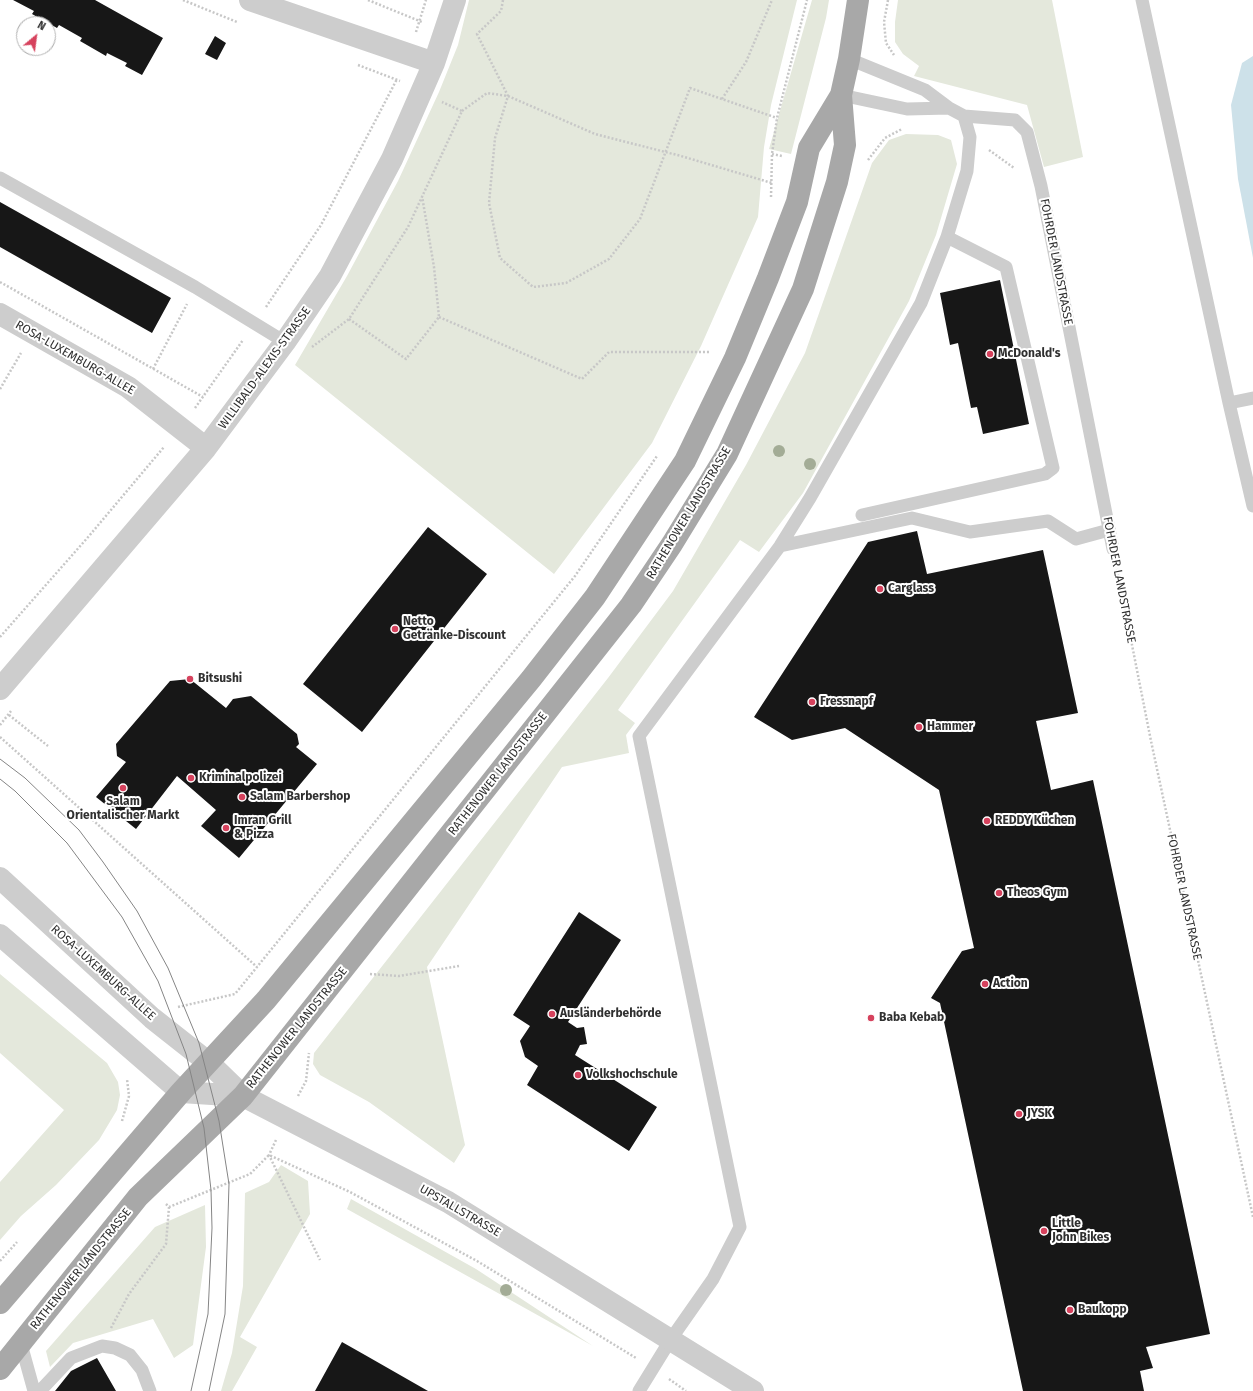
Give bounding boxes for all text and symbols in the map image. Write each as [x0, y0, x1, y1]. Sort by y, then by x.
north arrow [16, 16, 56, 56]
text: N [35, 18, 48, 33]
street label: FOHRDER LANDSTRASSE [1037, 197, 1075, 327]
street label: WILLIBALD-ALEXIS-STRASSE [216, 304, 314, 432]
street label: ROSA-LUXEMBURG-ALLEE [13, 318, 137, 398]
place label: McDonald's [998, 347, 1061, 361]
marker: McDonald's [985, 349, 995, 359]
street label: RATHENOWER LANDSTRASSE [644, 444, 734, 582]
street label: FOHRDER LANDSTRASSE [1100, 515, 1138, 645]
place label: Carglass [888, 582, 934, 596]
marker: Carglass [875, 584, 885, 594]
place label: Netto Getränke-Discount [403, 615, 506, 643]
marker: Netto Getränke-Discount [390, 624, 400, 634]
place label: Bitsushi [198, 672, 242, 686]
marker: Bitsushi [185, 674, 195, 684]
place label: Fressnapf [820, 695, 873, 709]
marker: Fressnapf [807, 697, 817, 707]
street label: RATHENOWER LANDSTRASSE [445, 710, 551, 838]
place label: Hammer [927, 720, 973, 734]
marker: Hammer [914, 722, 924, 732]
place label: Kriminalpolizei [199, 771, 282, 785]
marker: Kriminalpolizei [186, 773, 196, 783]
marker: Salam Orientalischer Markt [118, 783, 128, 793]
place label: Salam Barbershop [250, 790, 351, 804]
marker: Salam Barbershop [237, 792, 247, 802]
place label: Salam Orientalischer Markt [67, 795, 179, 823]
place label: Imran Grill & Pizza [234, 814, 291, 842]
place label: REDDY Küchen [995, 814, 1074, 828]
marker: REDDY Küchen [982, 816, 992, 826]
marker: Imran Grill & Pizza [221, 823, 231, 833]
street label: FOHRDER LANDSTRASSE [1164, 833, 1204, 961]
place label: Theos Gym [1007, 886, 1067, 900]
marker: Theos Gym [994, 888, 1004, 898]
street label: ROSA-LUXEMBURG-ALLEE [48, 922, 158, 1024]
street label: RATHENOWER LANDSTRASSE [243, 964, 351, 1092]
place label: Action [993, 977, 1028, 991]
marker: Action [980, 979, 990, 989]
place label: Ausländerbehörde [560, 1007, 661, 1021]
marker: Ausländerbehörde [547, 1009, 557, 1019]
place label: Baba Kebab [879, 1011, 944, 1025]
marker: Baba Kebab [866, 1013, 876, 1023]
place label: Volkshochschule [586, 1068, 678, 1082]
marker: Volkshochschule [573, 1070, 583, 1080]
place label: JYSK [1027, 1107, 1052, 1121]
marker: JYSK [1014, 1109, 1024, 1119]
street label: UPSTALLSTRASSE [417, 1182, 503, 1240]
street label: RATHENOWER LANDSTRASSE [27, 1205, 135, 1333]
place label: Little John Bikes [1052, 1217, 1109, 1245]
marker: Little John Bikes [1039, 1226, 1049, 1236]
place label: Baukopp [1078, 1303, 1127, 1317]
marker: Baukopp [1065, 1305, 1075, 1315]

